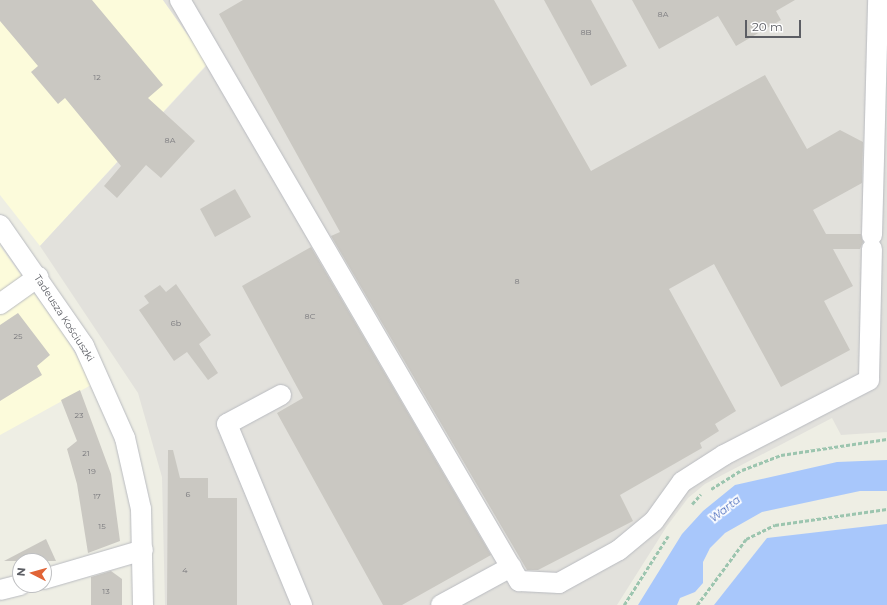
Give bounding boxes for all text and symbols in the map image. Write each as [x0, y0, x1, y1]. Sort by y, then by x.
house number: 8A [658, 10, 668, 20]
scale bar [747, 12, 803, 38]
text: 20 m [752, 19, 783, 34]
house number: 8B [580, 28, 592, 38]
house number: 12 [93, 73, 101, 83]
house number: 8A [165, 136, 175, 146]
street label: Tadeusza Kościuszki [31, 272, 97, 364]
house number: 8 [514, 277, 520, 287]
house number: 8C [305, 312, 315, 322]
house number: 6b [171, 319, 181, 329]
house number: 25 [13, 332, 23, 342]
house number: 23 [74, 411, 84, 421]
house number: 21 [82, 449, 90, 459]
house number: 19 [88, 467, 96, 477]
house number: 6 [186, 490, 190, 500]
house number: 17 [93, 492, 101, 502]
water label: Warta [707, 493, 743, 525]
house number: 15 [98, 522, 106, 532]
north arrow [12, 553, 52, 593]
house number: 4 [182, 566, 188, 576]
text: N [14, 567, 28, 577]
house number: 13 [102, 587, 110, 597]

